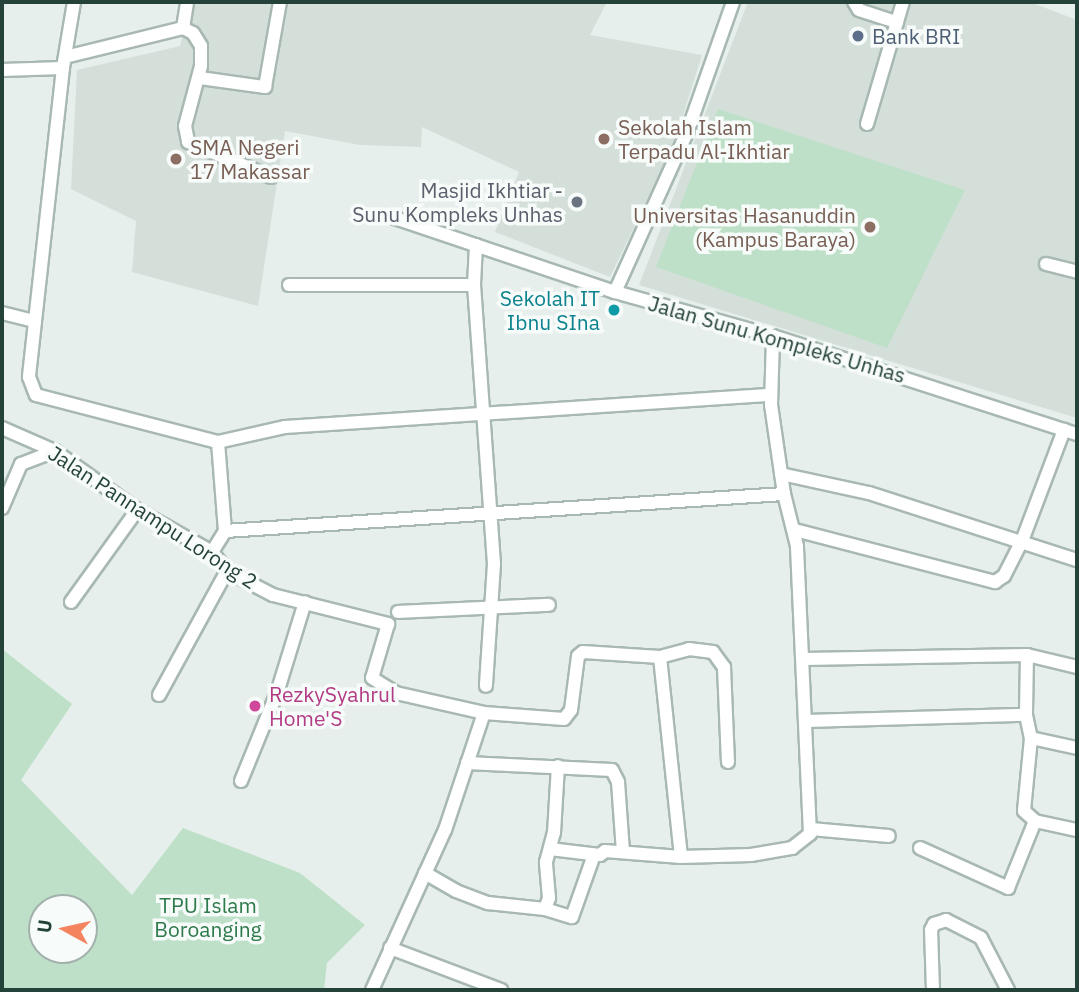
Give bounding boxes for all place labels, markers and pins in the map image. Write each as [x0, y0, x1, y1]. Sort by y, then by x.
place label: Bank BRI [872, 23, 960, 49]
marker: Bank BRI [850, 28, 866, 44]
place label: Sekolah Islam Terpadu Al-Ikhtiar [618, 114, 790, 164]
marker: Sekolah Islam Terpadu Al-Ikhtiar [596, 131, 612, 147]
place label: SMA Negeri 17 Makassar [190, 134, 310, 184]
marker: SMA Negeri 17 Makassar [168, 151, 184, 167]
place label: Masjid Ikhtiar - Sunu Kompleks Unhas [352, 177, 563, 227]
marker: Masjid Ikhtiar - Sunu Kompleks Unhas [569, 194, 585, 210]
place label: Universitas Hasanuddin (Kampus Baraya) [633, 202, 856, 252]
marker: Universitas Hasanuddin (Kampus Baraya) [862, 219, 878, 235]
place label: Sekolah IT Ibnu SIna [500, 285, 600, 335]
marker: Sekolah IT Ibnu SIna [606, 302, 622, 318]
place label: RezkySyahrul Home'S [269, 681, 396, 731]
marker: RezkySyahrul Home'S [247, 698, 263, 714]

